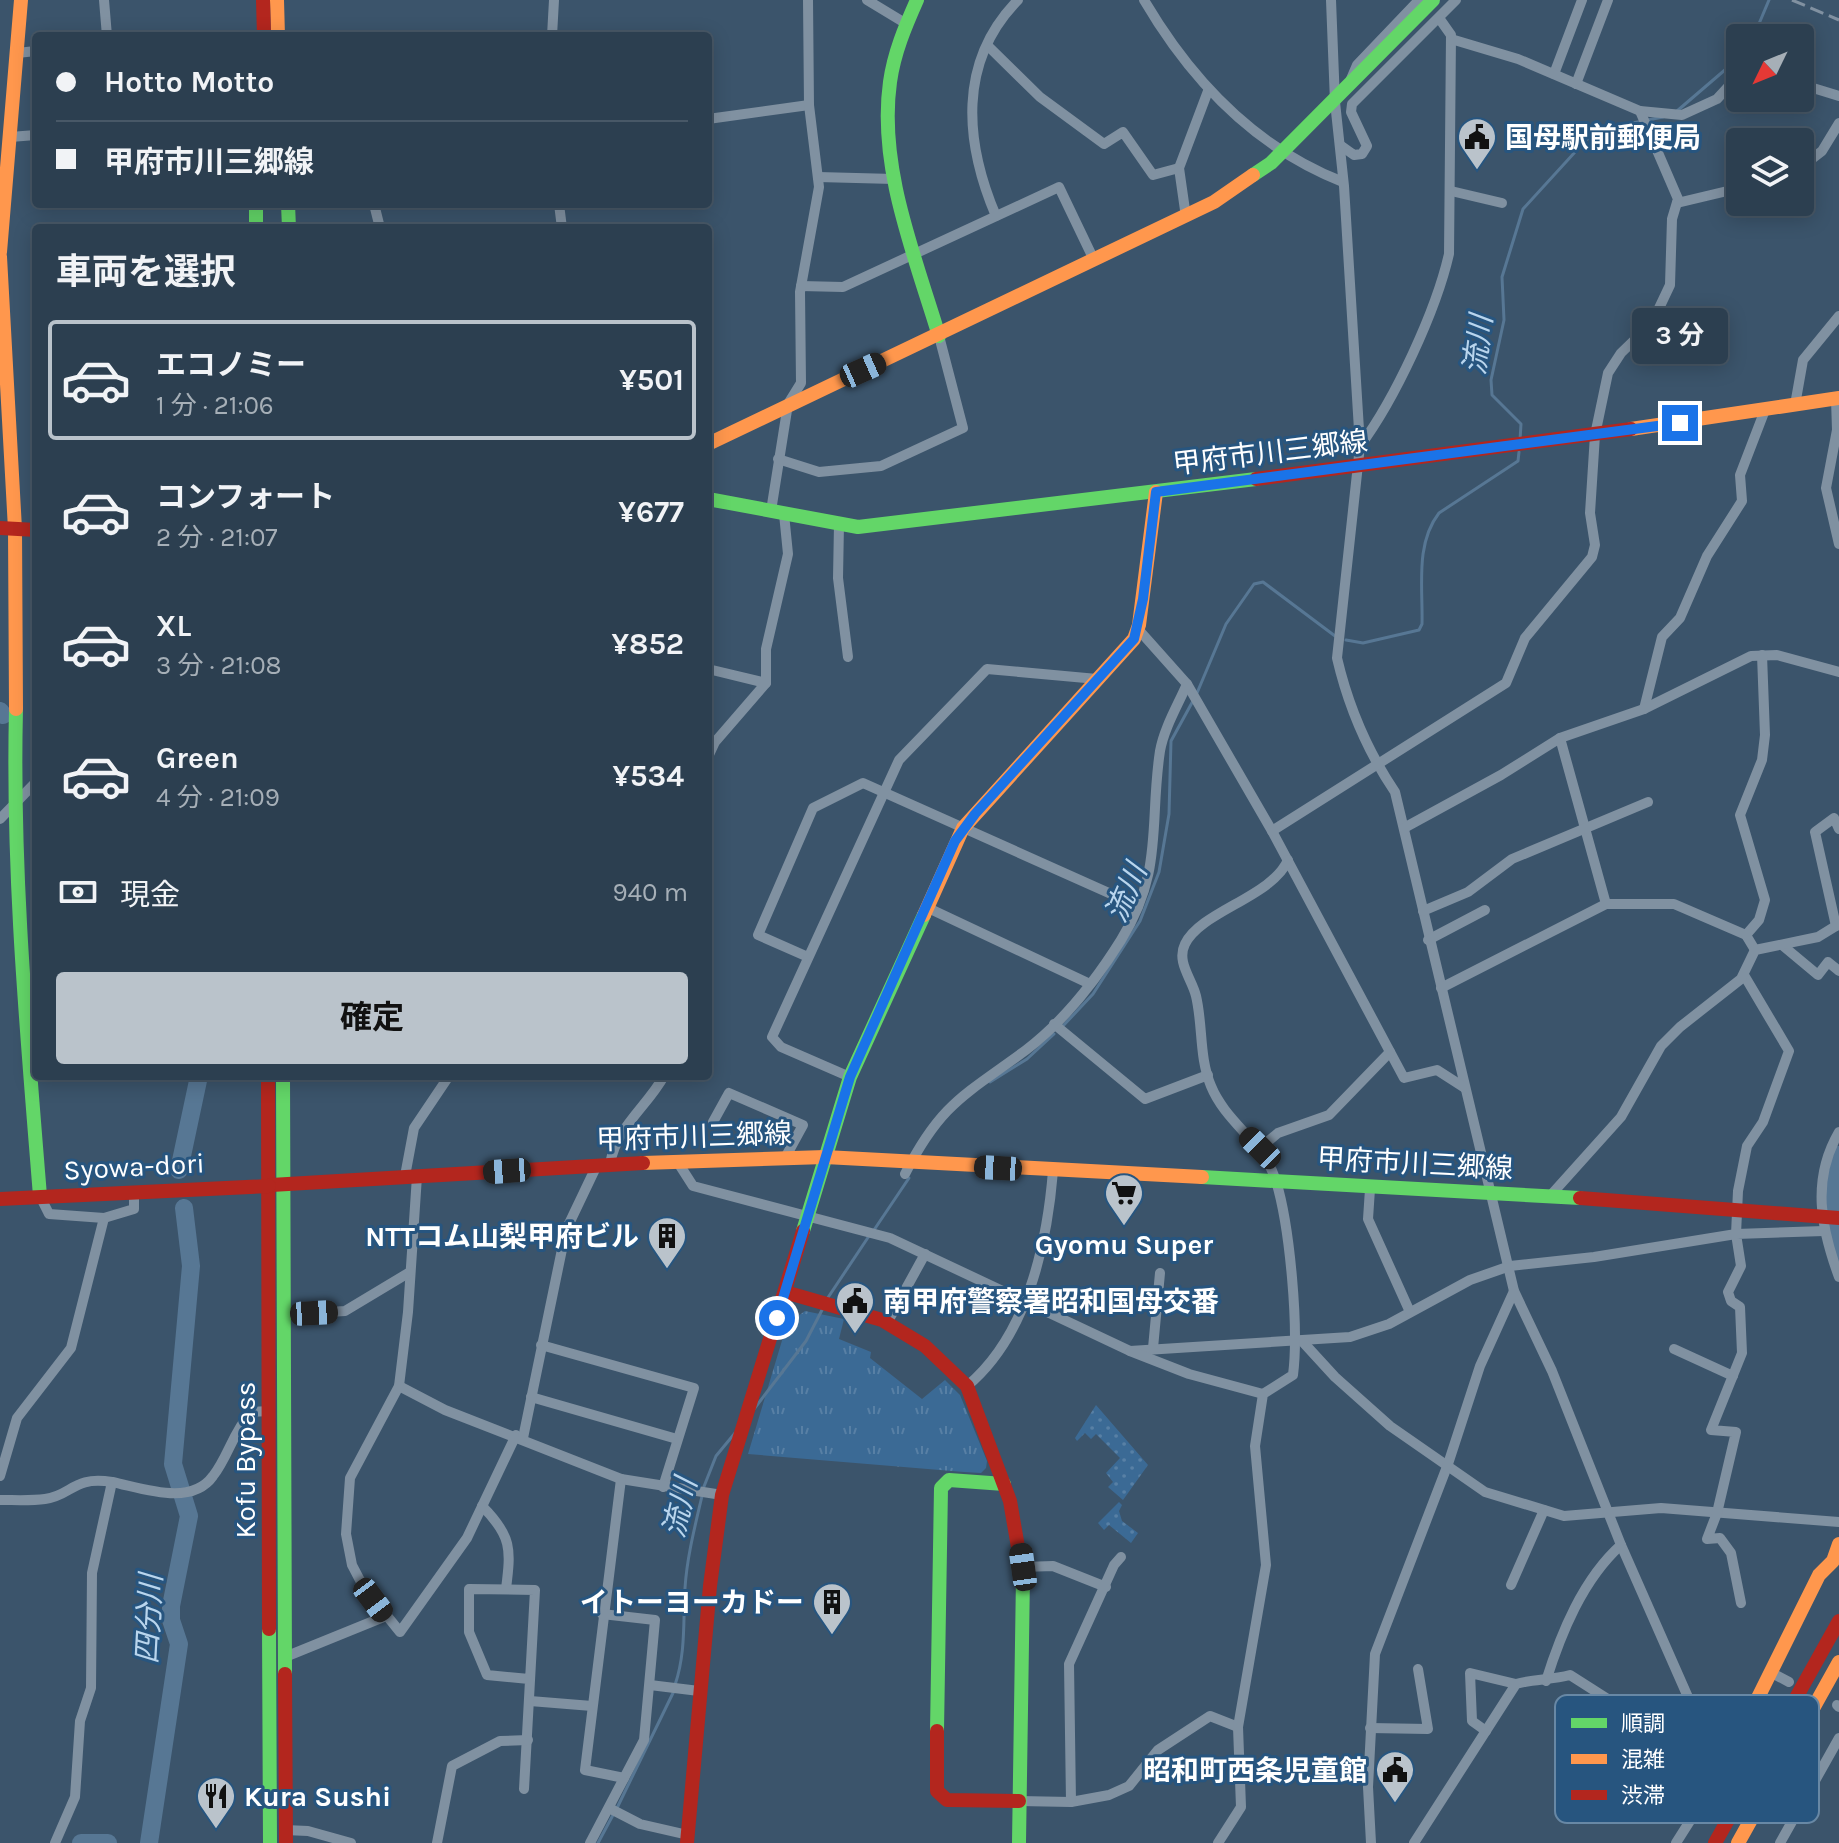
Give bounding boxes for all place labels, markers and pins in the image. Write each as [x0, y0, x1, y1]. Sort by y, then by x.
public building icon: 国母駅前郵便局 [1456, 116, 1498, 171]
place label: 国母駅前郵便局 [1505, 121, 1701, 154]
supermarket icon: Gyomu Super [1103, 1172, 1145, 1227]
building icon: NTTコム山梨甲府ビル [646, 1215, 688, 1270]
place label: NTTコム山梨甲府ビル [365, 1220, 639, 1253]
place label: Gyomu Super [1035, 1228, 1213, 1261]
public building icon: 南甲府警察署昭和国母交番 [834, 1280, 876, 1335]
place label: 南甲府警察署昭和国母交番 [883, 1285, 1219, 1318]
building icon: イトーヨーカドー [811, 1581, 853, 1636]
place label: イトーヨーカドー [580, 1586, 804, 1619]
public building icon: 昭和町西条児童館 [1374, 1749, 1416, 1804]
place label: 昭和町西条児童館 [1143, 1754, 1367, 1787]
restaurant icon: Kura Sushi [195, 1775, 237, 1830]
place label: Kura Sushi [244, 1780, 391, 1813]

